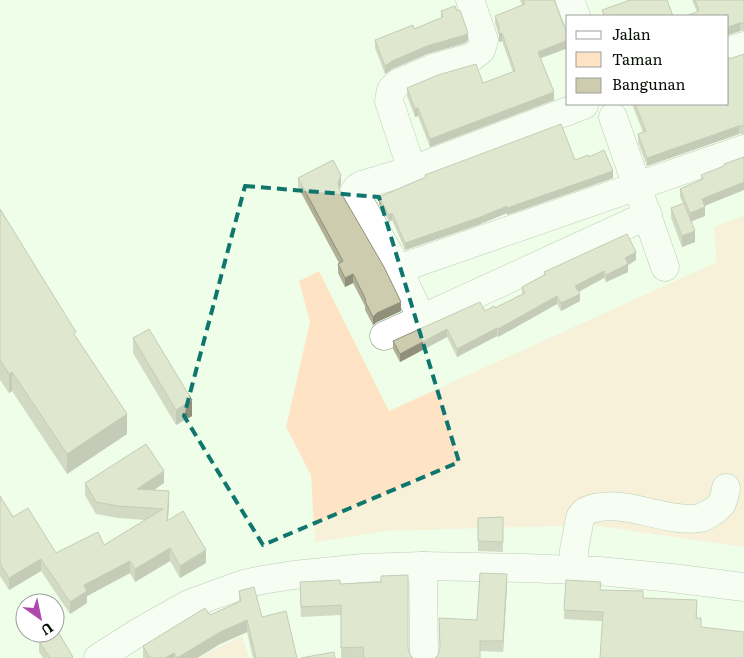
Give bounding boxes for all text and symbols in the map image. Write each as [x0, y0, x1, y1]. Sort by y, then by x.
legend [566, 15, 729, 105]
text: Jalan [612, 22, 651, 45]
text: Taman [612, 47, 662, 70]
text: Bangunan [612, 72, 686, 95]
north arrow [15, 593, 65, 643]
text: U [38, 618, 58, 641]

